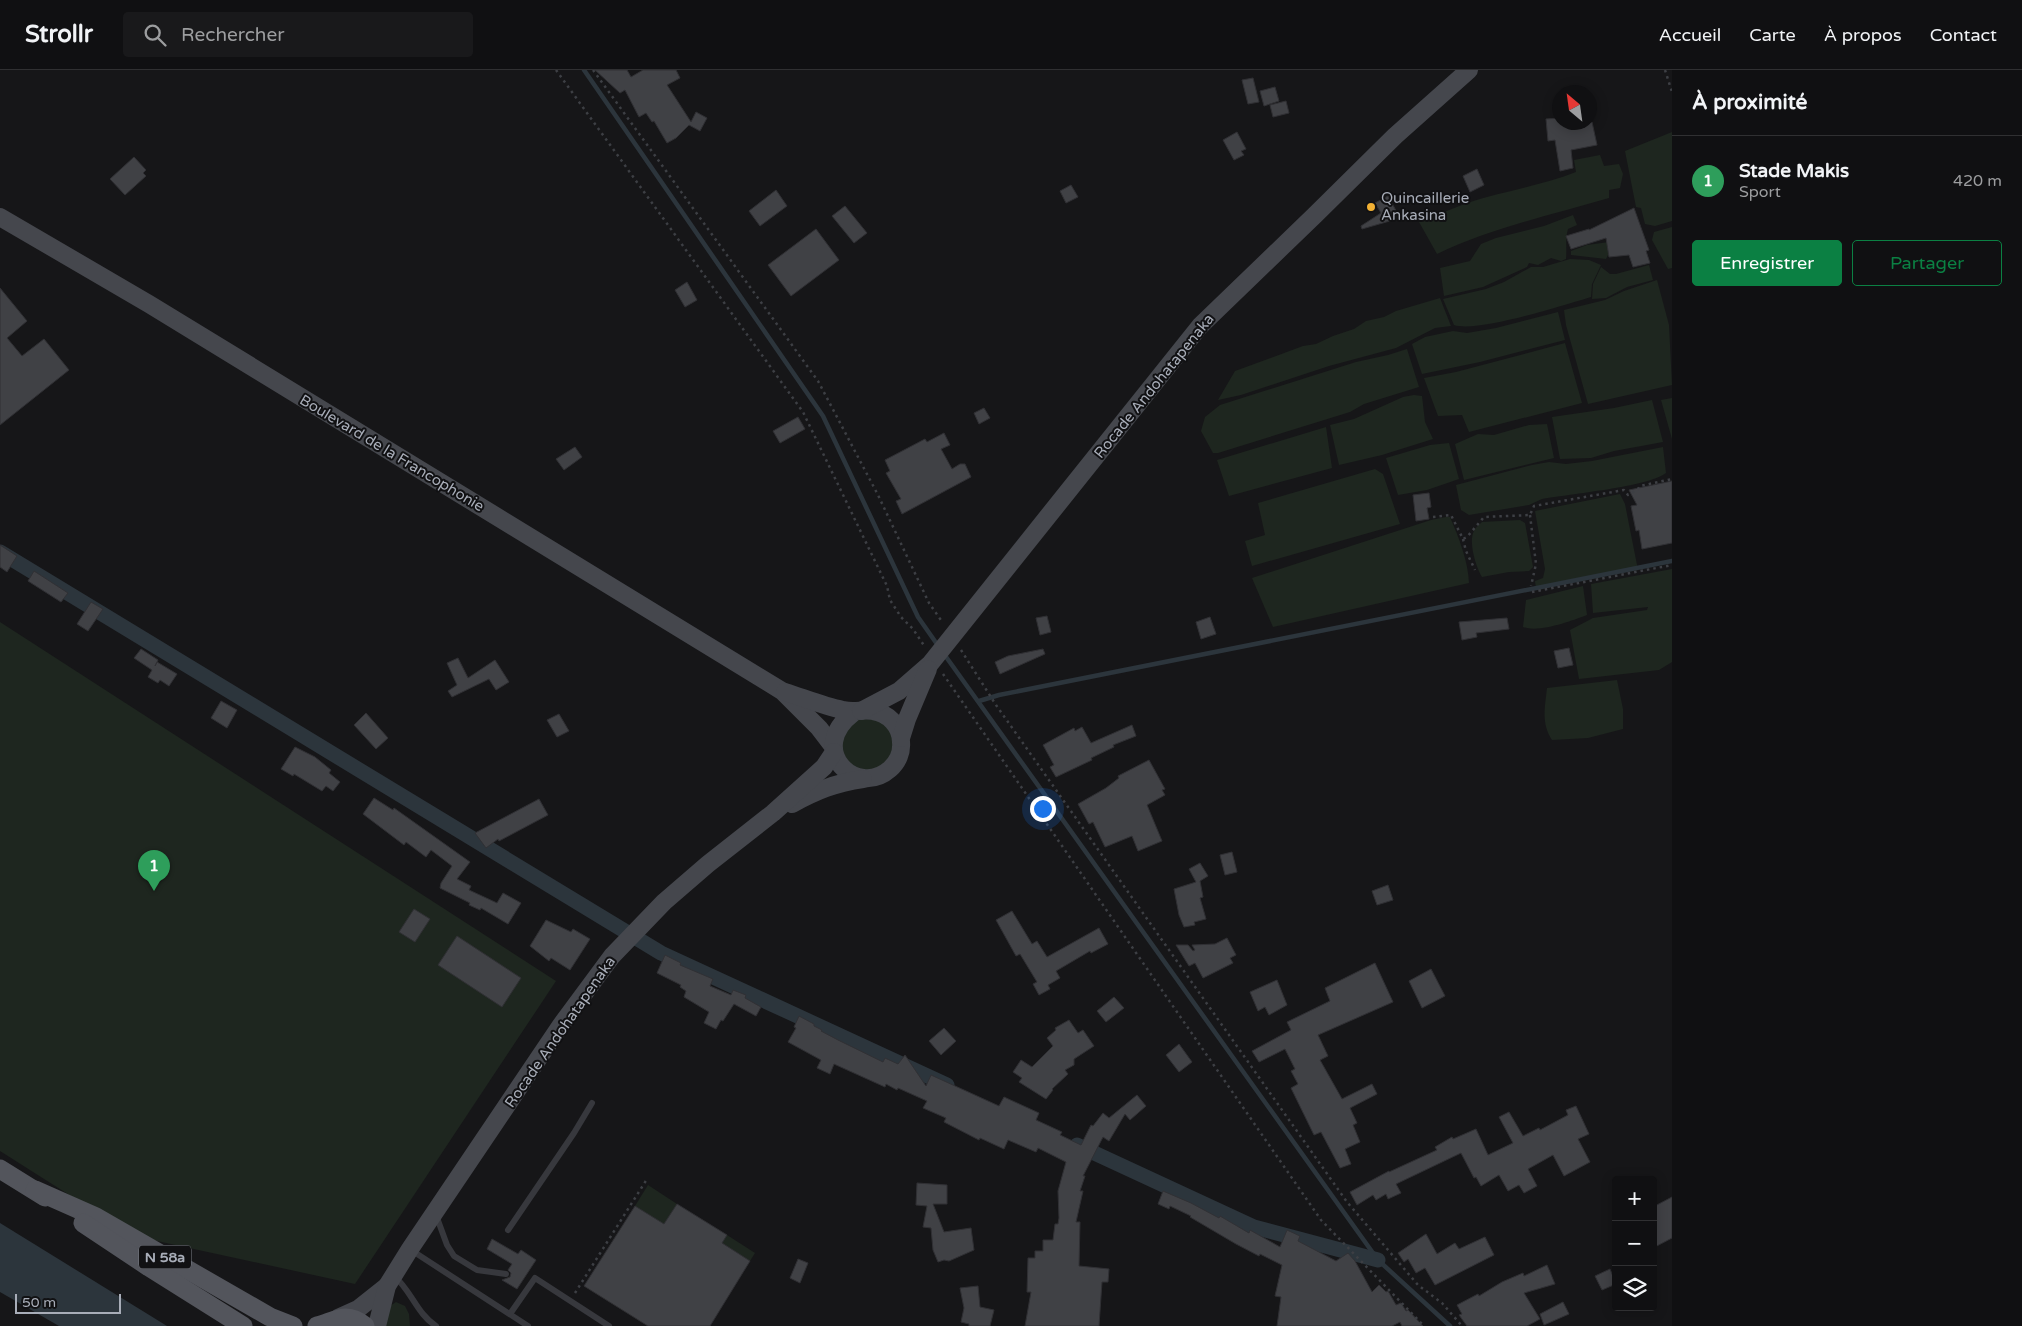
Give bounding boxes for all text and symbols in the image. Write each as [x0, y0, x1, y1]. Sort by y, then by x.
search box [123, 12, 473, 57]
text: Strollr [25, 20, 93, 49]
icon: search [141, 21, 169, 49]
text: Rechercher [181, 24, 284, 46]
text: Accueil [1659, 24, 1721, 46]
text: Carte [1749, 24, 1796, 46]
text: À propos [1824, 24, 1902, 46]
text: Contact [1930, 24, 1997, 46]
north arrow [1552, 85, 1597, 130]
text: À proximité [1692, 90, 1807, 115]
text: Stade Makis [1739, 160, 1849, 182]
text: 1 [1703, 171, 1713, 191]
text: 420 m [1953, 171, 2002, 191]
text: Sport [1739, 182, 1781, 202]
place label: Quincaillerie Ankasina [1381, 189, 1469, 224]
marker: Quincaillerie Ankasina [1365, 201, 1377, 213]
button: Enregistrer [1692, 240, 1842, 286]
button: Partager [1852, 240, 2002, 286]
street label: Rocade Andohatapenaka [1090, 310, 1218, 462]
street label: Boulevard de la Francophonie [297, 391, 487, 515]
your location [1030, 796, 1056, 822]
pin: 1 [138, 850, 170, 891]
street label: Rocade Andohatapenaka [501, 953, 619, 1111]
map controls [1612, 1176, 1657, 1311]
button: + [1612, 1176, 1657, 1221]
button: − [1612, 1221, 1657, 1266]
road number: N 58a [139, 1246, 191, 1268]
button: layers [1612, 1266, 1657, 1311]
scale bar [15, 1291, 121, 1314]
text: 50 m [22, 1294, 56, 1311]

